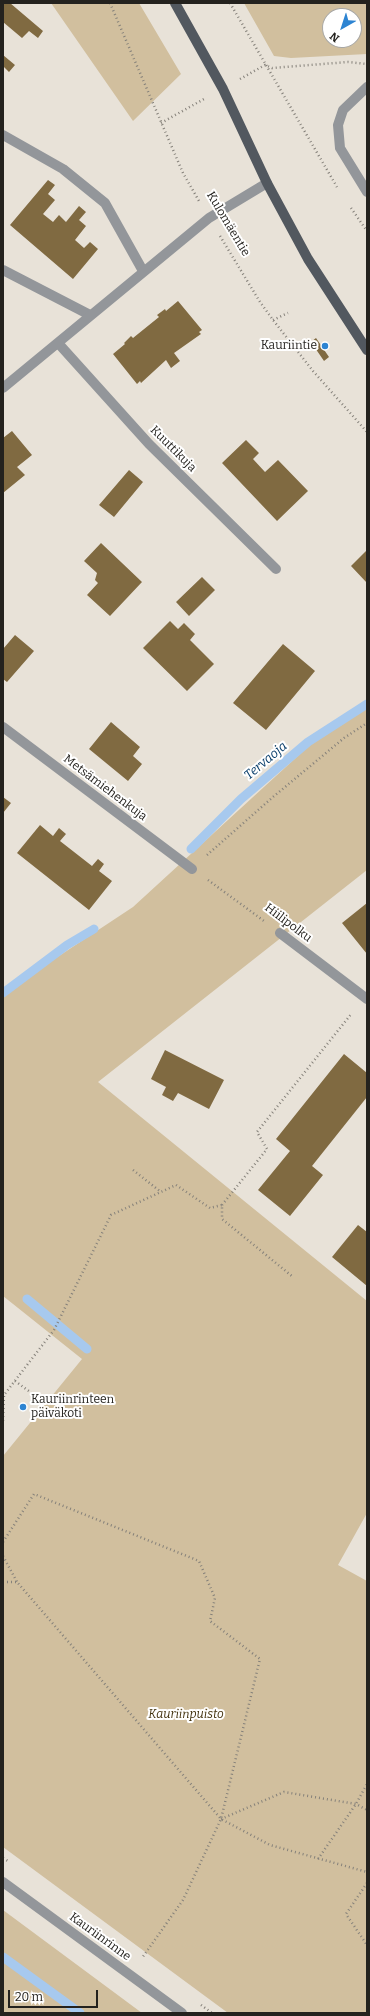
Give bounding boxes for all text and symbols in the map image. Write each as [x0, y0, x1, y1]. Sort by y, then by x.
north arrow [322, 8, 362, 48]
text: N [327, 29, 342, 45]
street label: Kulomäentie [203, 189, 253, 259]
place label: Kauriintie [261, 339, 317, 353]
marker: Kauriintie [320, 341, 330, 351]
street label: Kuuttikuja [147, 423, 199, 475]
water label: Tervaoja [241, 739, 291, 783]
street label: Metsämiehenkuja [60, 752, 150, 824]
street label: Hiilipolku [262, 901, 314, 945]
place label: Kauriinrinteen päiväkoti [31, 1393, 114, 1421]
marker: Kauriinrinteen päiväkoti [18, 1402, 28, 1412]
park label: Kauriinpuisto [148, 1708, 224, 1722]
street label: Kauriinrinne [66, 1910, 134, 1964]
scale bar [10, 1982, 100, 2008]
text: 20 m [15, 1990, 43, 2004]

